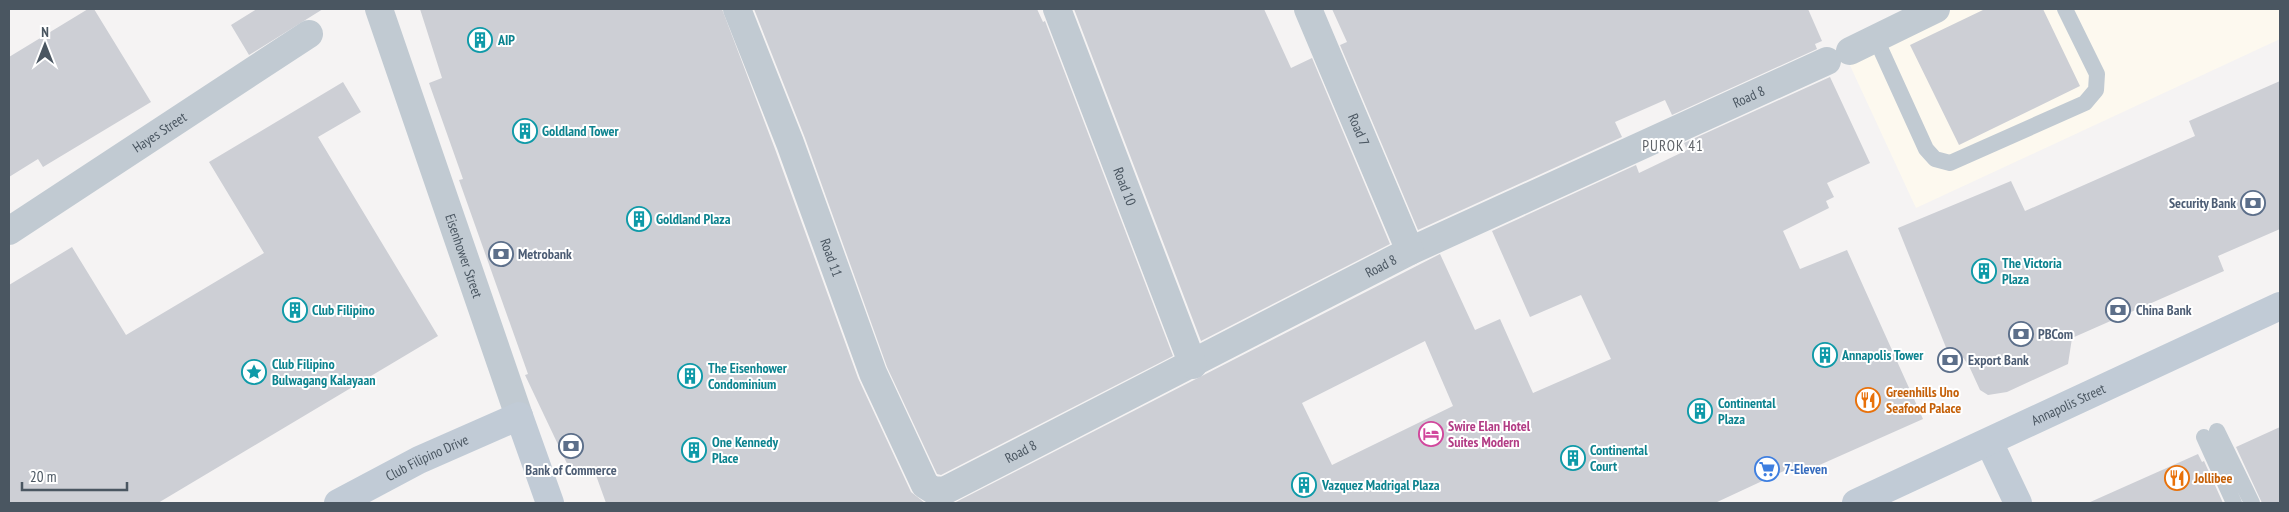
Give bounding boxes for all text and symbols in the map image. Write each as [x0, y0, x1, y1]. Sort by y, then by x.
north arrow [20, 20, 70, 70]
text: N [41, 23, 49, 41]
building icon: AIP [467, 27, 493, 53]
place label: AIP [497, 31, 515, 49]
street label: Road 8 [1730, 82, 1768, 112]
street label: Hayes Street [129, 108, 190, 156]
street label: Road 7 [1344, 111, 1374, 149]
building icon: Goldland Tower [512, 118, 538, 144]
place label: Goldland Tower [542, 122, 620, 140]
district label: PUROK 41 [1642, 136, 1704, 155]
street label: Road 10 [1109, 165, 1140, 208]
bank icon: Security Bank [2240, 190, 2266, 216]
place label: Security Bank [2169, 194, 2236, 212]
building icon: Goldland Plaza [626, 206, 652, 232]
place label: Goldland Plaza [656, 210, 731, 228]
street label: Eisenhower Street [441, 211, 487, 300]
street label: Road 11 [816, 236, 847, 279]
bank icon: Metrobank [488, 241, 514, 267]
place label: Metrobank [518, 245, 572, 263]
street label: Road 8 [1362, 250, 1400, 282]
place label: The Victoria Plaza [2002, 254, 2062, 288]
building icon: The Victoria Plaza [1971, 258, 1997, 284]
building icon: Club Filipino [282, 297, 308, 323]
bank icon: China Bank [2105, 297, 2131, 323]
place label: Club Filipino [312, 301, 375, 319]
place label: China Bank [2136, 301, 2192, 319]
bank icon: PBCom [2008, 321, 2034, 347]
place label: PBCom [2038, 325, 2073, 343]
building icon: Annapolis Tower [1812, 342, 1838, 368]
place label: Annapolis Tower [1841, 346, 1924, 364]
bank icon: Export Bank [1937, 347, 1963, 373]
place label: Export Bank [1968, 351, 2029, 369]
place label: Club Filipino Bulwagang Kalayaan [272, 355, 375, 389]
place icon: Club Filipino Bulwagang Kalayaan [241, 359, 267, 385]
place label: The Eisenhower Condominium [708, 359, 788, 393]
building icon: The Eisenhower Condominium [677, 363, 703, 389]
street label: Annapolis Street [2028, 379, 2108, 429]
place label: Greenhills Uno Seafood Palace [1886, 383, 1961, 417]
restaurant icon: Greenhills Uno Seafood Palace [1855, 387, 1881, 413]
place label: Continental Plaza [1718, 394, 1776, 428]
building icon: Continental Plaza [1687, 398, 1713, 424]
place label: Swire Elan Hotel Suites Modern [1448, 417, 1531, 451]
hotel icon: Swire Elan Hotel Suites Modern [1418, 421, 1444, 447]
street label: Club Filipino Drive [382, 430, 471, 485]
bank icon: Bank of Commerce [558, 433, 584, 459]
place label: One Kennedy Place [712, 433, 778, 467]
street label: Road 8 [1002, 436, 1040, 467]
building icon: One Kennedy Place [681, 437, 707, 463]
place label: Continental Court [1590, 441, 1648, 475]
building icon: Continental Court [1560, 445, 1586, 471]
supermarket icon: 7-Eleven [1754, 456, 1780, 482]
scale bar [22, 460, 128, 492]
place label: 7-Eleven [1784, 460, 1827, 478]
place label: Bank of Commerce [525, 461, 617, 479]
restaurant icon: Jollibee [2164, 465, 2190, 491]
text: 20 m [30, 467, 56, 486]
place label: Jollibee [2193, 469, 2232, 487]
building icon: Vazquez Madrigal Plaza [1291, 472, 1317, 498]
place label: Vazquez Madrigal Plaza [1321, 476, 1440, 494]

